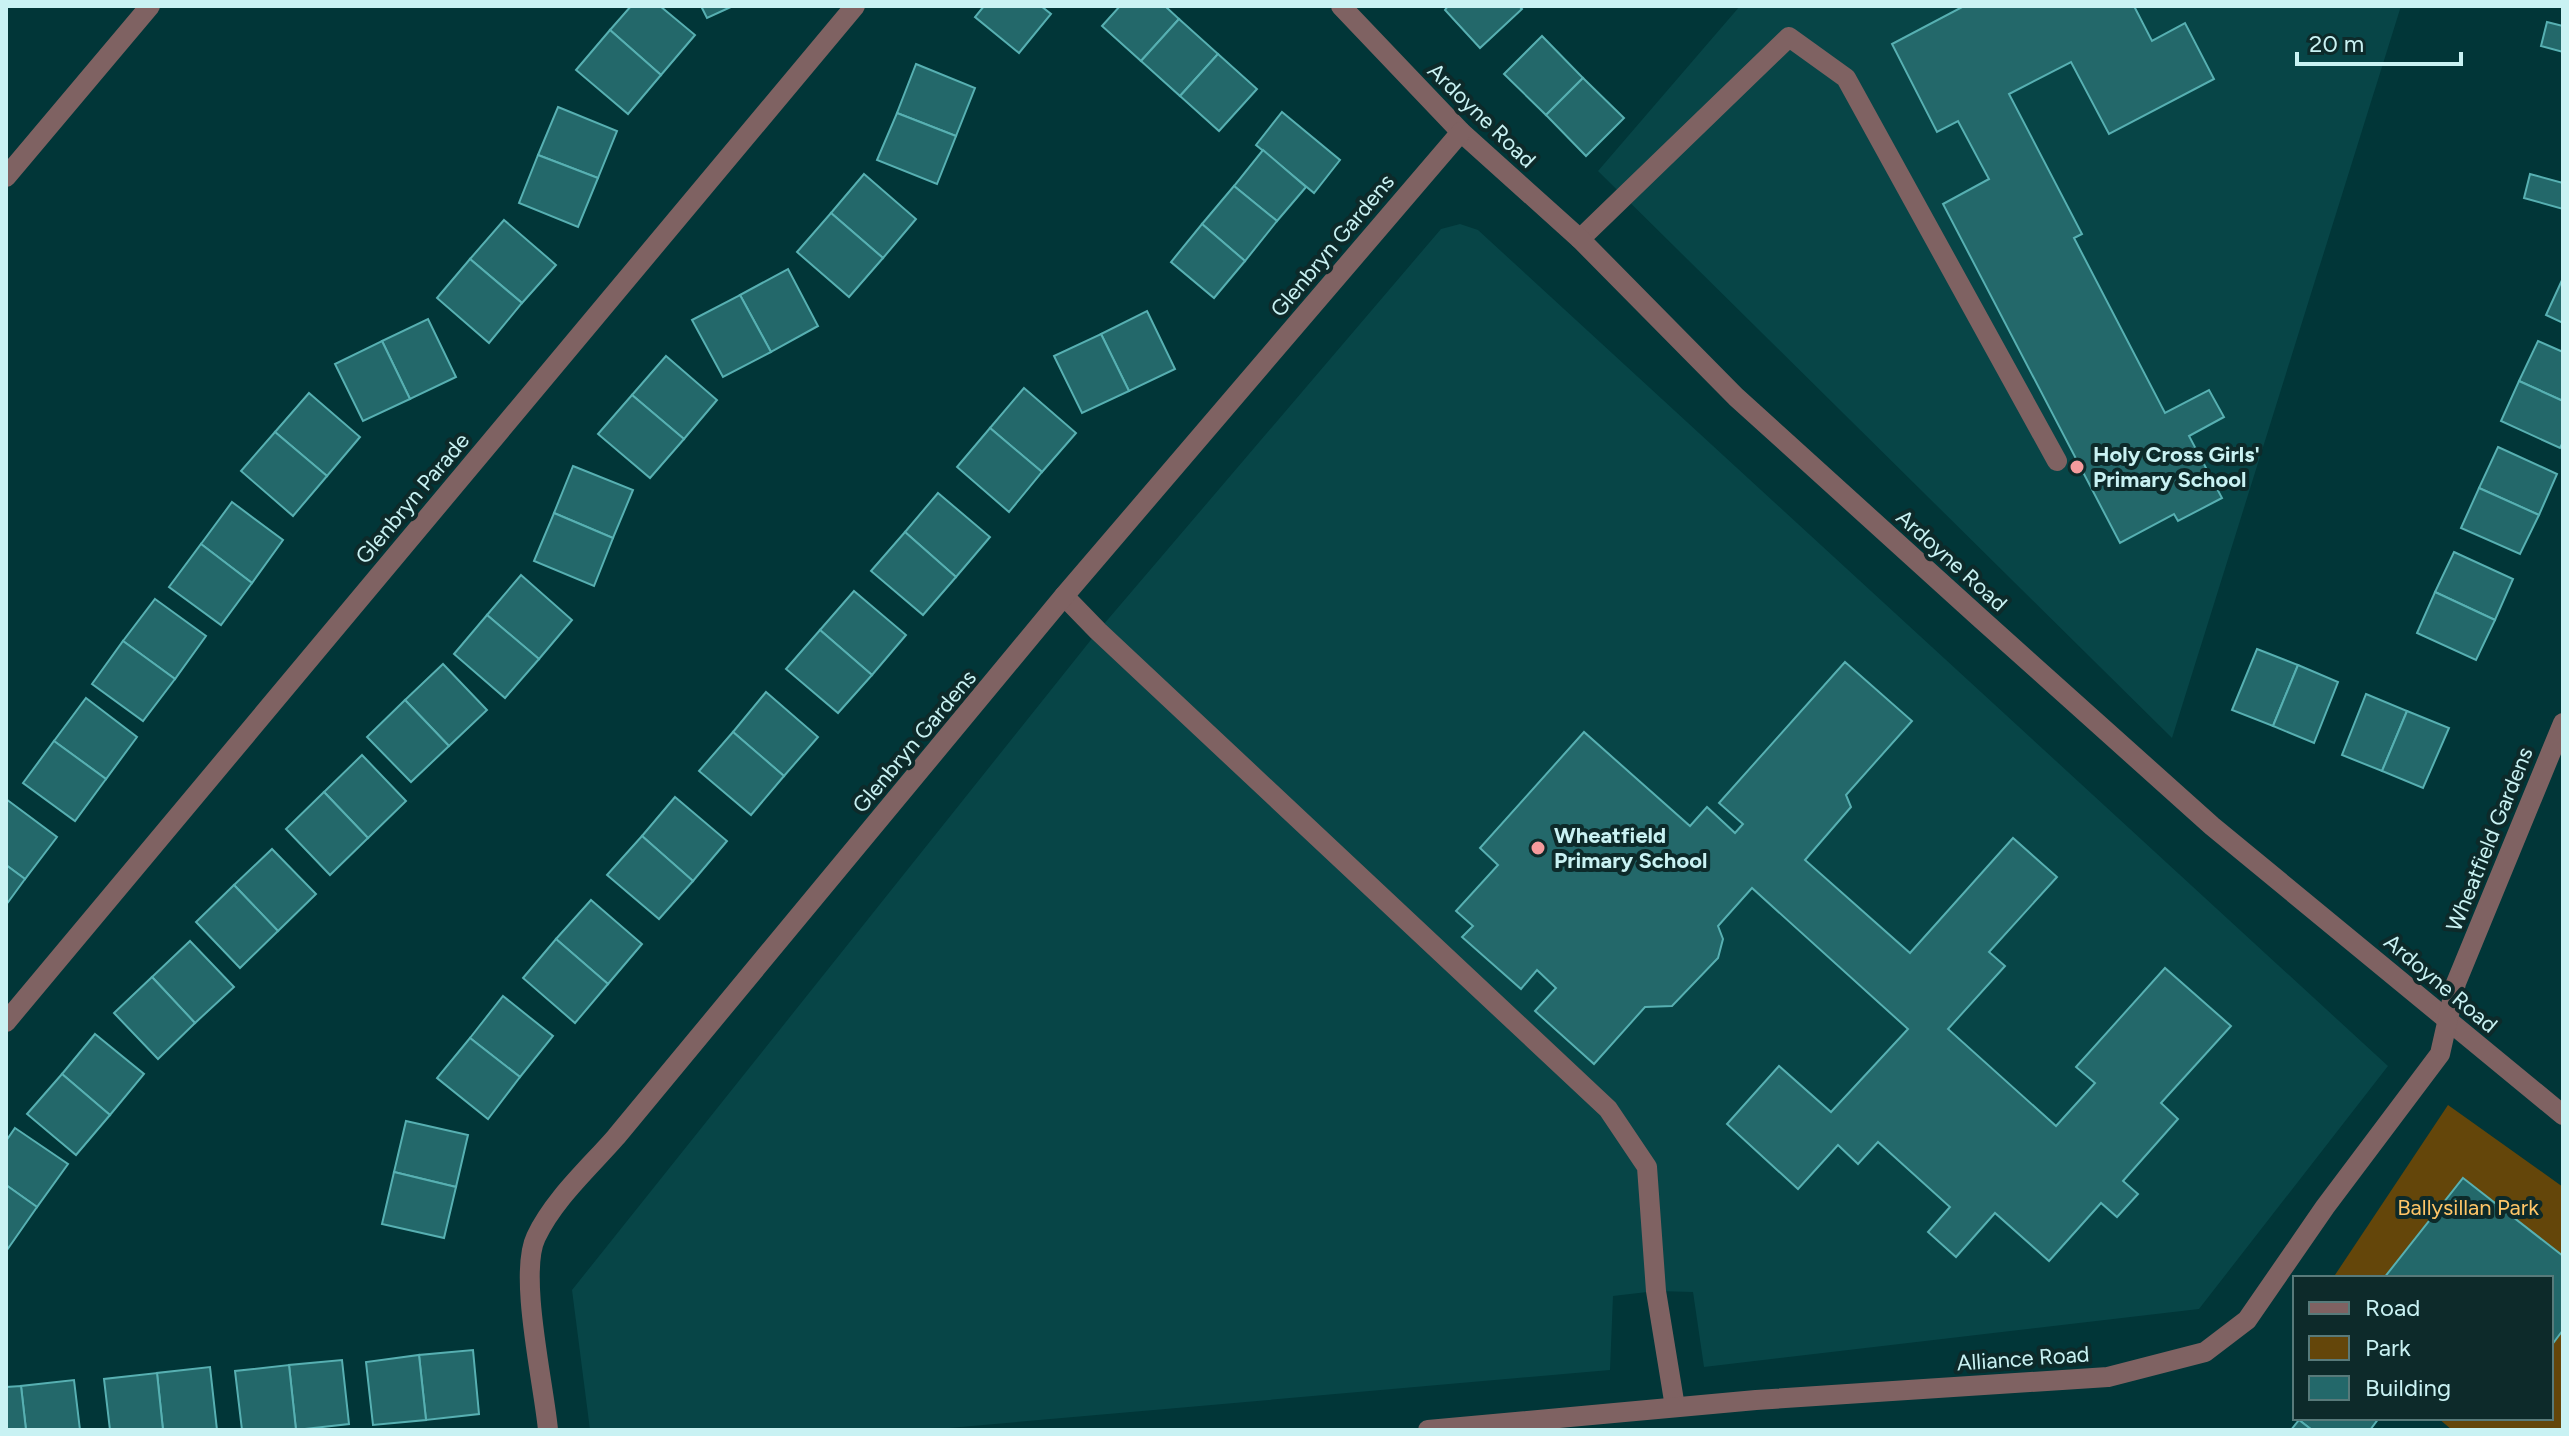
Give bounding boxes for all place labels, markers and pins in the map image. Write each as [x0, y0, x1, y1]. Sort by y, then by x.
place label: Holy Cross Girls' Primary School [2093, 441, 2260, 493]
marker: Holy Cross Girls' Primary School [2068, 458, 2086, 476]
place label: Wheatfield Primary School [1554, 822, 1707, 874]
marker: Wheatfield Primary School [1529, 839, 1547, 857]

